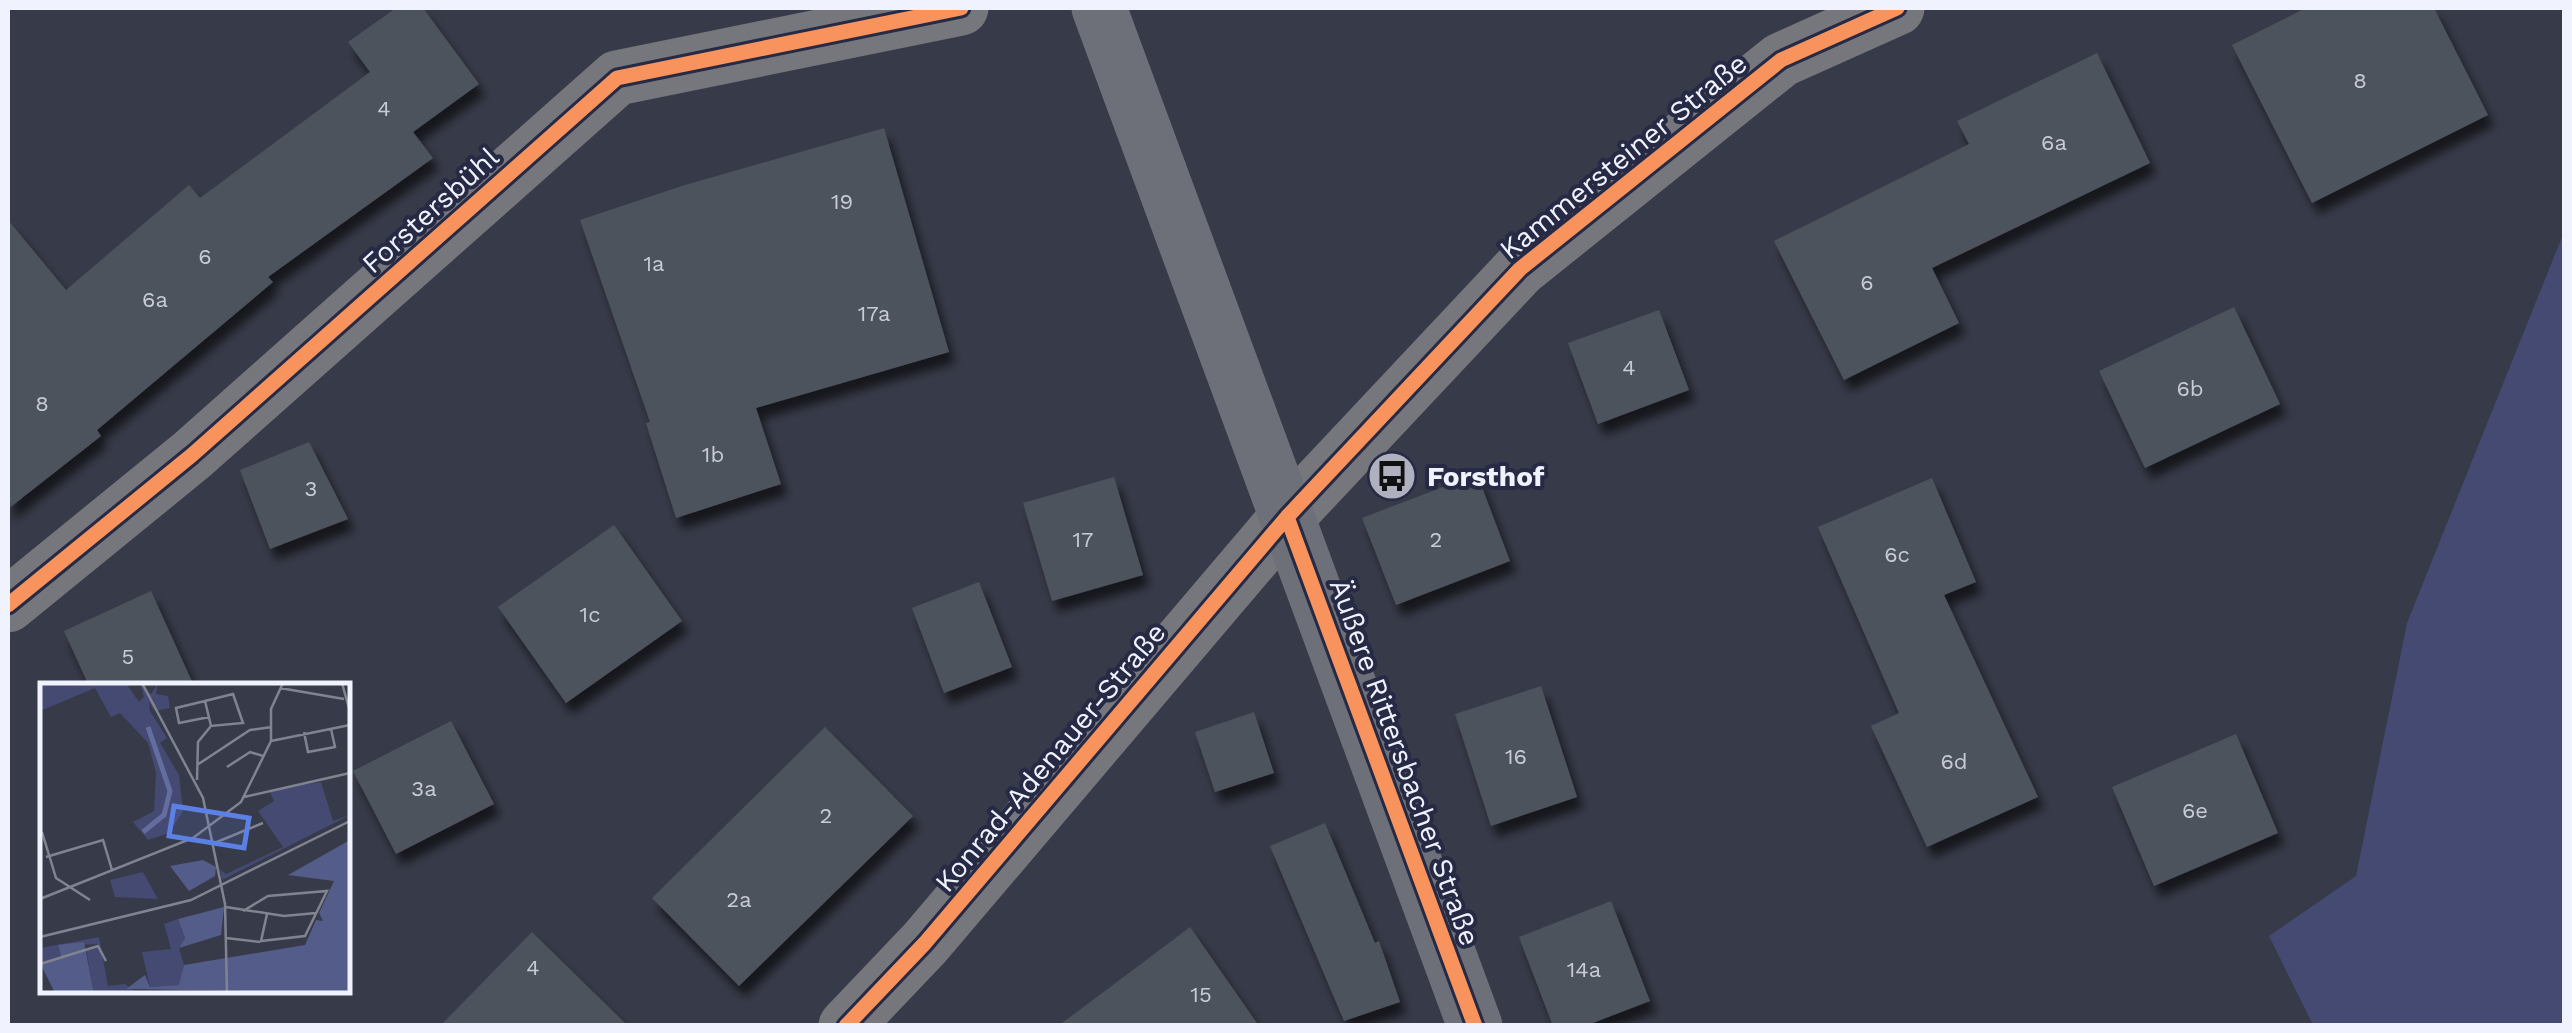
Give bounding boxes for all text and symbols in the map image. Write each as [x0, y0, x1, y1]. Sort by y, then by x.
street label: Kammersteiner Straße [1493, 47, 1753, 266]
house number: 8 [2353, 68, 2367, 93]
house number: 4 [377, 96, 391, 121]
house number: 6a [2041, 130, 2067, 155]
street label: Forstersbühl [355, 140, 506, 280]
house number: 19 [831, 189, 853, 214]
house number: 6 [198, 244, 212, 269]
house number: 1a [643, 251, 665, 276]
house number: 6 [1860, 270, 1874, 295]
house number: 6a [142, 287, 168, 312]
house number: 17a [858, 301, 890, 326]
house number: 4 [1622, 355, 1636, 380]
house number: 6b [2176, 376, 2204, 401]
house number: 8 [35, 391, 49, 416]
house number: 1b [702, 442, 724, 467]
bus stop icon: Forsthof [1366, 450, 1418, 502]
place label: Forsthof [1427, 460, 1545, 493]
house number: 3 [305, 476, 317, 501]
house number: 17 [1073, 527, 1093, 552]
house number: 2 [1430, 527, 1442, 552]
house number: 6c [1884, 542, 1910, 567]
street label: Äußere Rittersbacher Straße [1323, 574, 1486, 950]
house number: 1c [580, 602, 600, 627]
street label: Konrad-Adenauer-Straße [928, 616, 1173, 899]
house number: 5 [122, 644, 134, 669]
inset map [40, 683, 350, 993]
house number: 16 [1505, 744, 1527, 769]
house number: 6d [1940, 749, 1968, 774]
house number: 3a [411, 776, 437, 801]
house number: 6e [2182, 798, 2208, 823]
house number: 2 [820, 803, 832, 828]
house number: 2a [726, 887, 752, 912]
house number: 4 [526, 955, 540, 980]
house number: 14a [1567, 957, 1601, 982]
house number: 15 [1190, 982, 1212, 1007]

